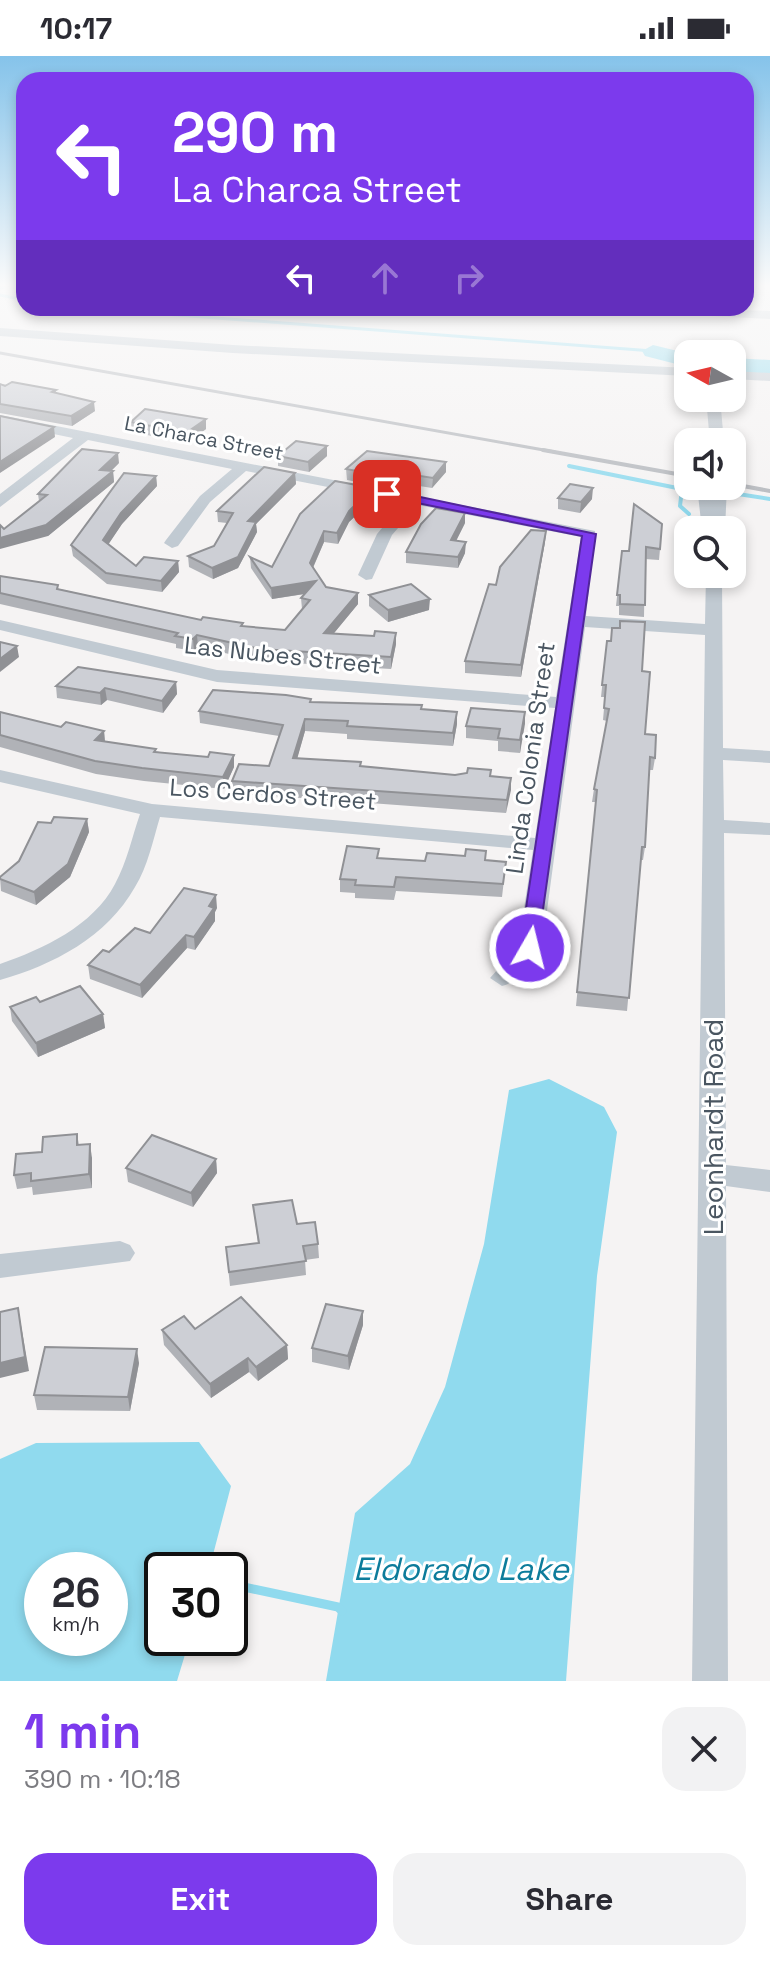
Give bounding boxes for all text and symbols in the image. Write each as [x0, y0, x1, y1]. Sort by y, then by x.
text: 10:17 [40, 9, 112, 48]
text: 290 m [172, 97, 338, 168]
icon: left [40, 104, 144, 208]
text: La Charca Street [172, 167, 462, 213]
icon: left [279, 256, 323, 300]
icon: ahead [363, 256, 407, 300]
icon: right [447, 256, 491, 300]
north arrow [674, 340, 746, 412]
map controls [674, 340, 746, 588]
street label: La Charca Street [122, 410, 286, 466]
button: sound [674, 428, 746, 500]
pin [353, 460, 421, 528]
icon: arrive [365, 472, 409, 516]
button: search [674, 516, 746, 588]
street label: Las Nubes Street [183, 629, 383, 681]
street label: Linda Colonia Street [498, 640, 562, 876]
street label: Los Cerdos Street [168, 771, 378, 817]
position arrow [488, 906, 572, 990]
street label: Leonhardt Road [695, 1019, 731, 1235]
water label: Eldorado Lake [353, 1549, 570, 1589]
speed limit sign: 30 [144, 1552, 248, 1656]
text: 26 [52, 1568, 100, 1619]
text: km/h [52, 1611, 100, 1637]
text: 1 min [24, 1701, 141, 1762]
button: close [662, 1707, 746, 1791]
text: 390 m · 10:18 [24, 1762, 181, 1796]
button: Exit [24, 1853, 377, 1945]
button: Share [393, 1853, 746, 1945]

